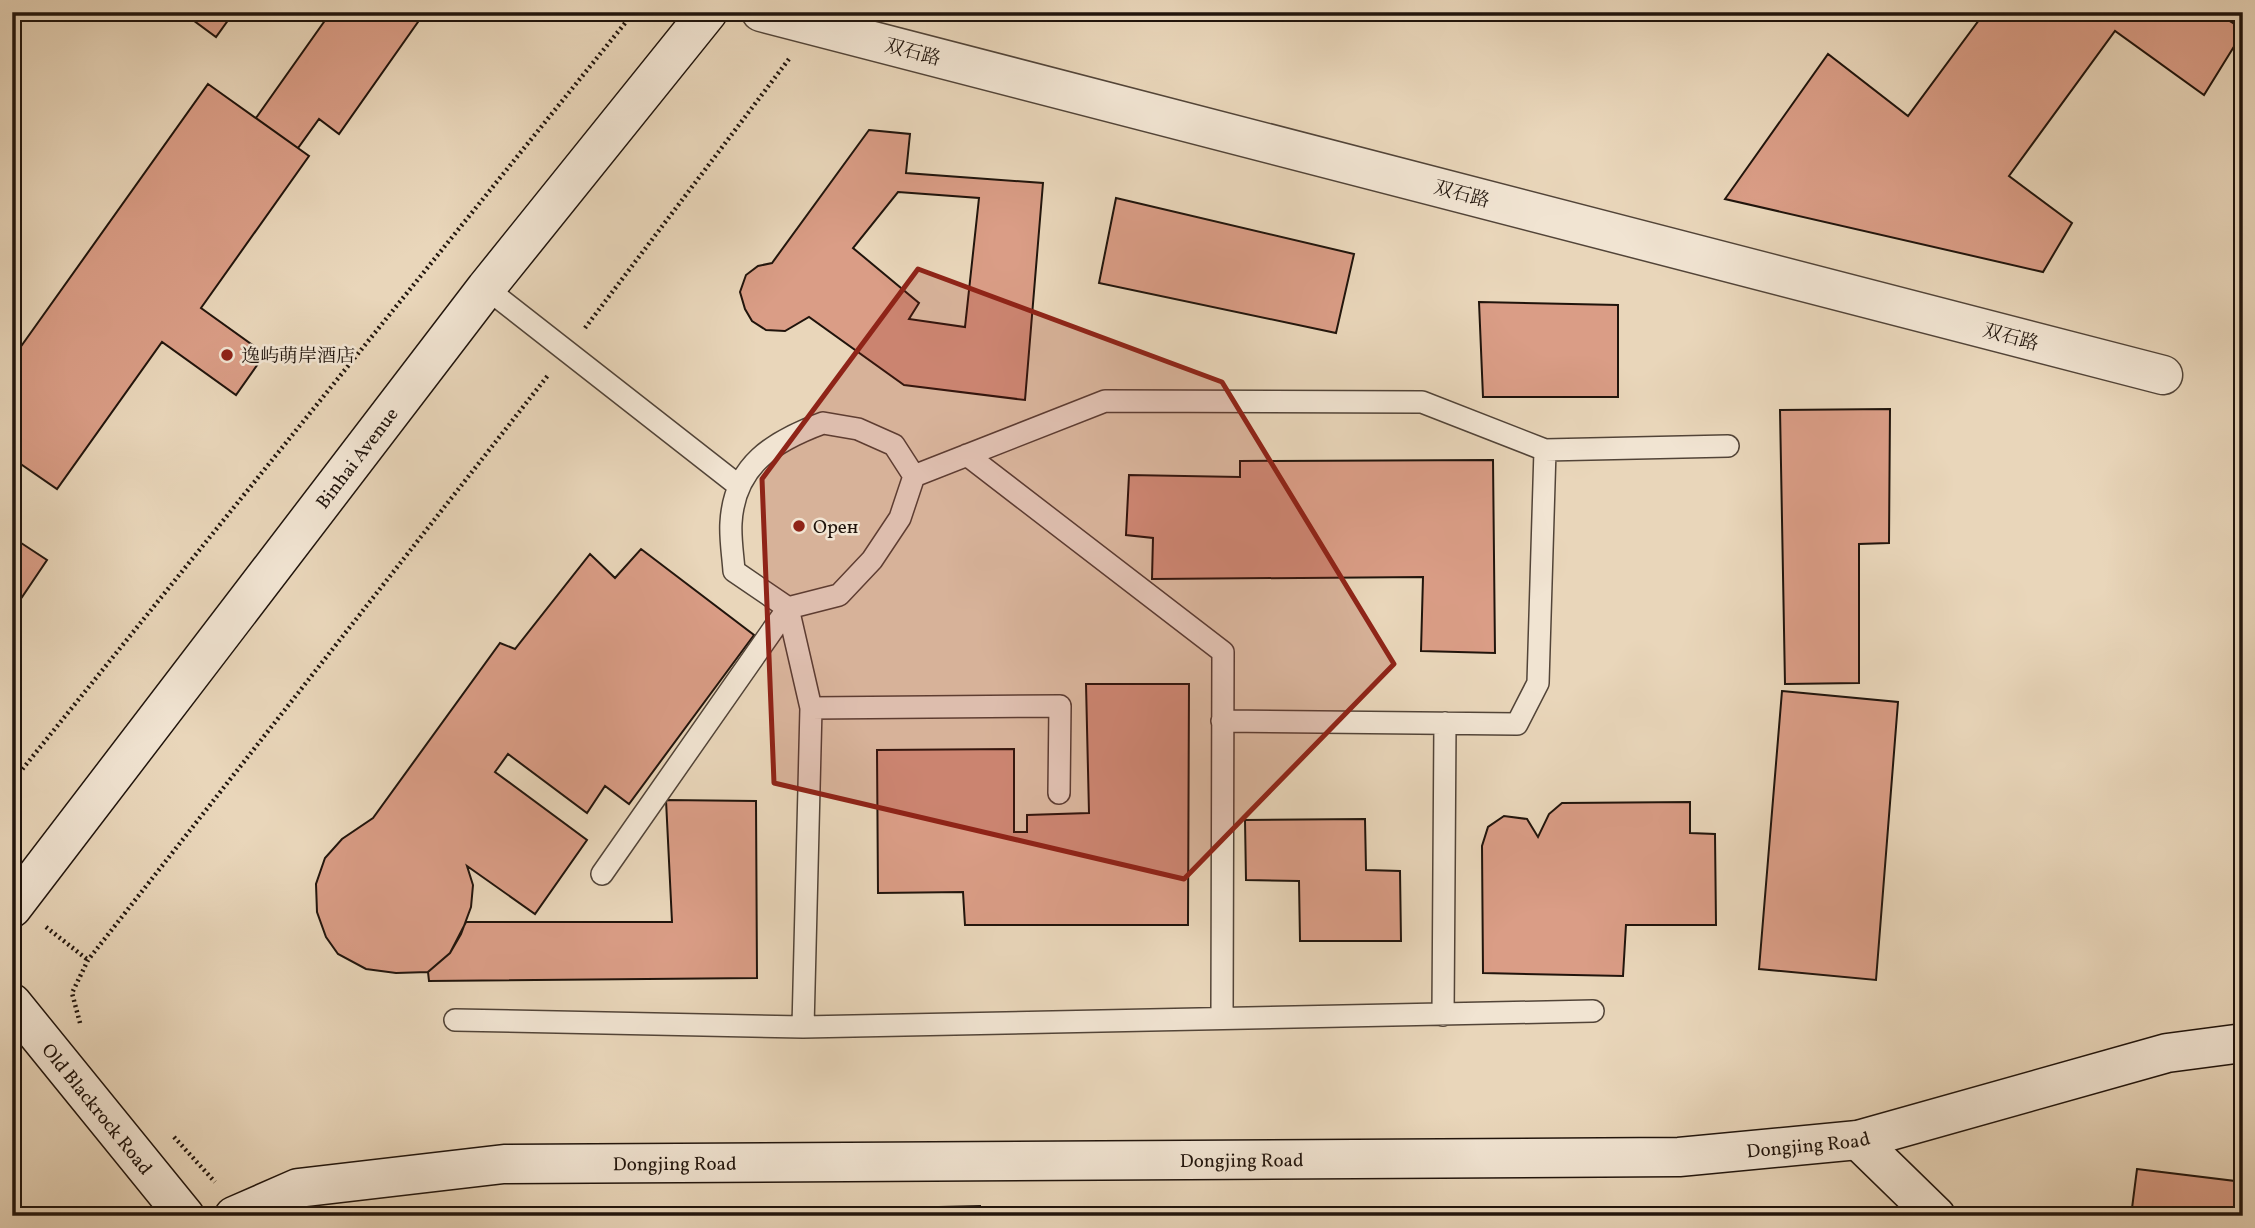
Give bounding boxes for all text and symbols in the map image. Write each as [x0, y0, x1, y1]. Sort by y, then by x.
street label: 双石路 [882, 33, 943, 73]
street label: 双石路 [1431, 175, 1492, 215]
street label: 双石路 [1980, 318, 2041, 358]
place label: 逸屿萌岸酒店 [241, 344, 355, 370]
marker: 逸屿萌岸酒店 [219, 347, 235, 363]
street label: Binhai Avenue [311, 403, 405, 515]
place label: Oрен [813, 515, 858, 541]
marker: Oрен [791, 518, 807, 534]
street label: Old Blackrock Road [35, 1038, 158, 1181]
street label: Dongjing Road [1745, 1126, 1874, 1166]
street label: Dongjing Road [1180, 1148, 1304, 1175]
street label: Dongjing Road [613, 1152, 737, 1178]

